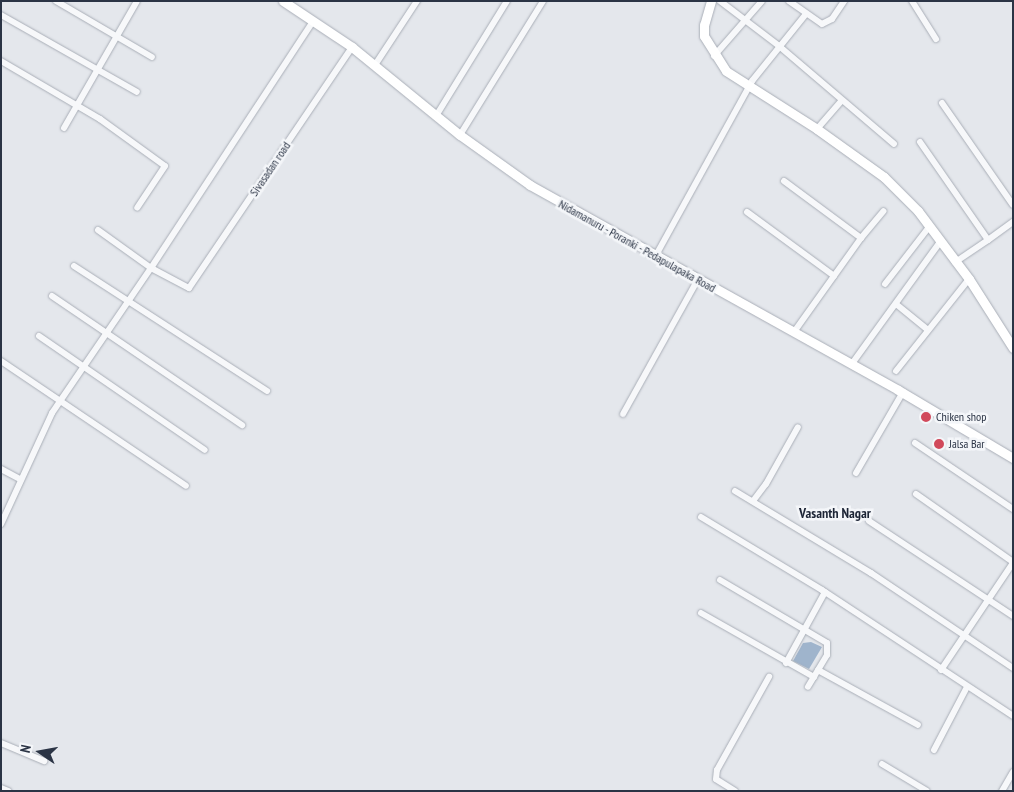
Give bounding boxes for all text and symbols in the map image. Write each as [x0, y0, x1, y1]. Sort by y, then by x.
street label: Sivasadan road [247, 139, 293, 199]
street label: Nidamanuru - Poranki - Pedapulapaka Road [555, 196, 719, 296]
place label: Chiken shop [936, 410, 986, 424]
marker: Chiken shop [920, 411, 932, 423]
place label: Jalsa Bar [949, 437, 985, 451]
marker: Jalsa Bar [933, 438, 945, 450]
district label: Vasanth Nagar [799, 505, 871, 521]
north arrow [15, 727, 65, 777]
text: N [16, 743, 35, 754]

